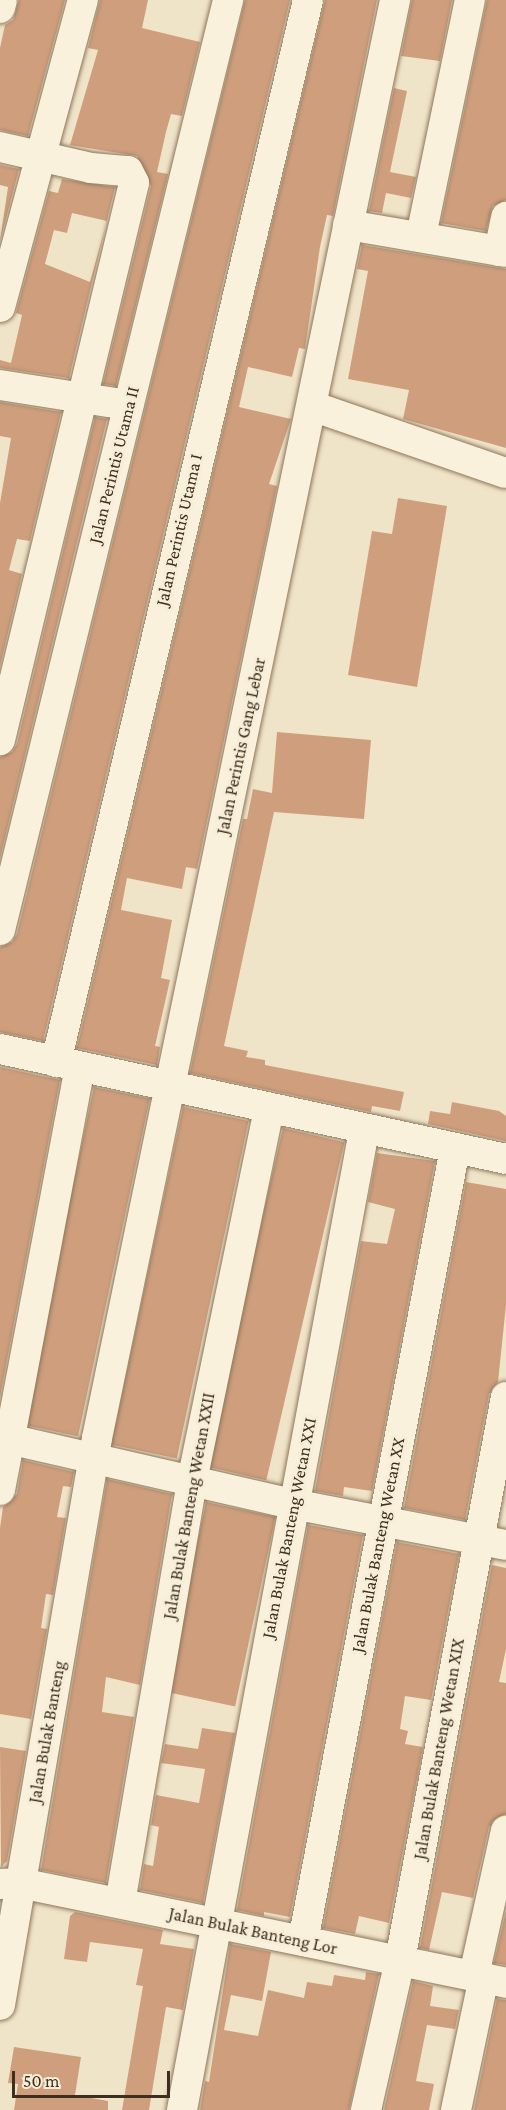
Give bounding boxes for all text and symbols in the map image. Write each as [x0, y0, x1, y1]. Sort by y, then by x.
street label: Jalan Perintis Utama II [84, 384, 144, 546]
street label: Jalan Perintis Utama I [151, 452, 207, 608]
street label: Jalan Perintis Gang Lebar [212, 655, 270, 837]
street label: Jalan Bulak Banteng Wetan XXII [158, 1391, 220, 1621]
street label: Jalan Bulak Banteng Wetan XXI [257, 1416, 321, 1640]
street label: Jalan Bulak Banteng Wetan XX [347, 1435, 409, 1655]
street label: Jalan Bulak Banteng Wetan XIX [409, 1637, 469, 1861]
street label: Jalan Bulak Banteng [24, 1659, 70, 1805]
street label: Jalan Bulak Banteng Lor [167, 1903, 339, 1959]
scale bar [15, 2059, 172, 2097]
text: 50 m [23, 2071, 60, 2091]

